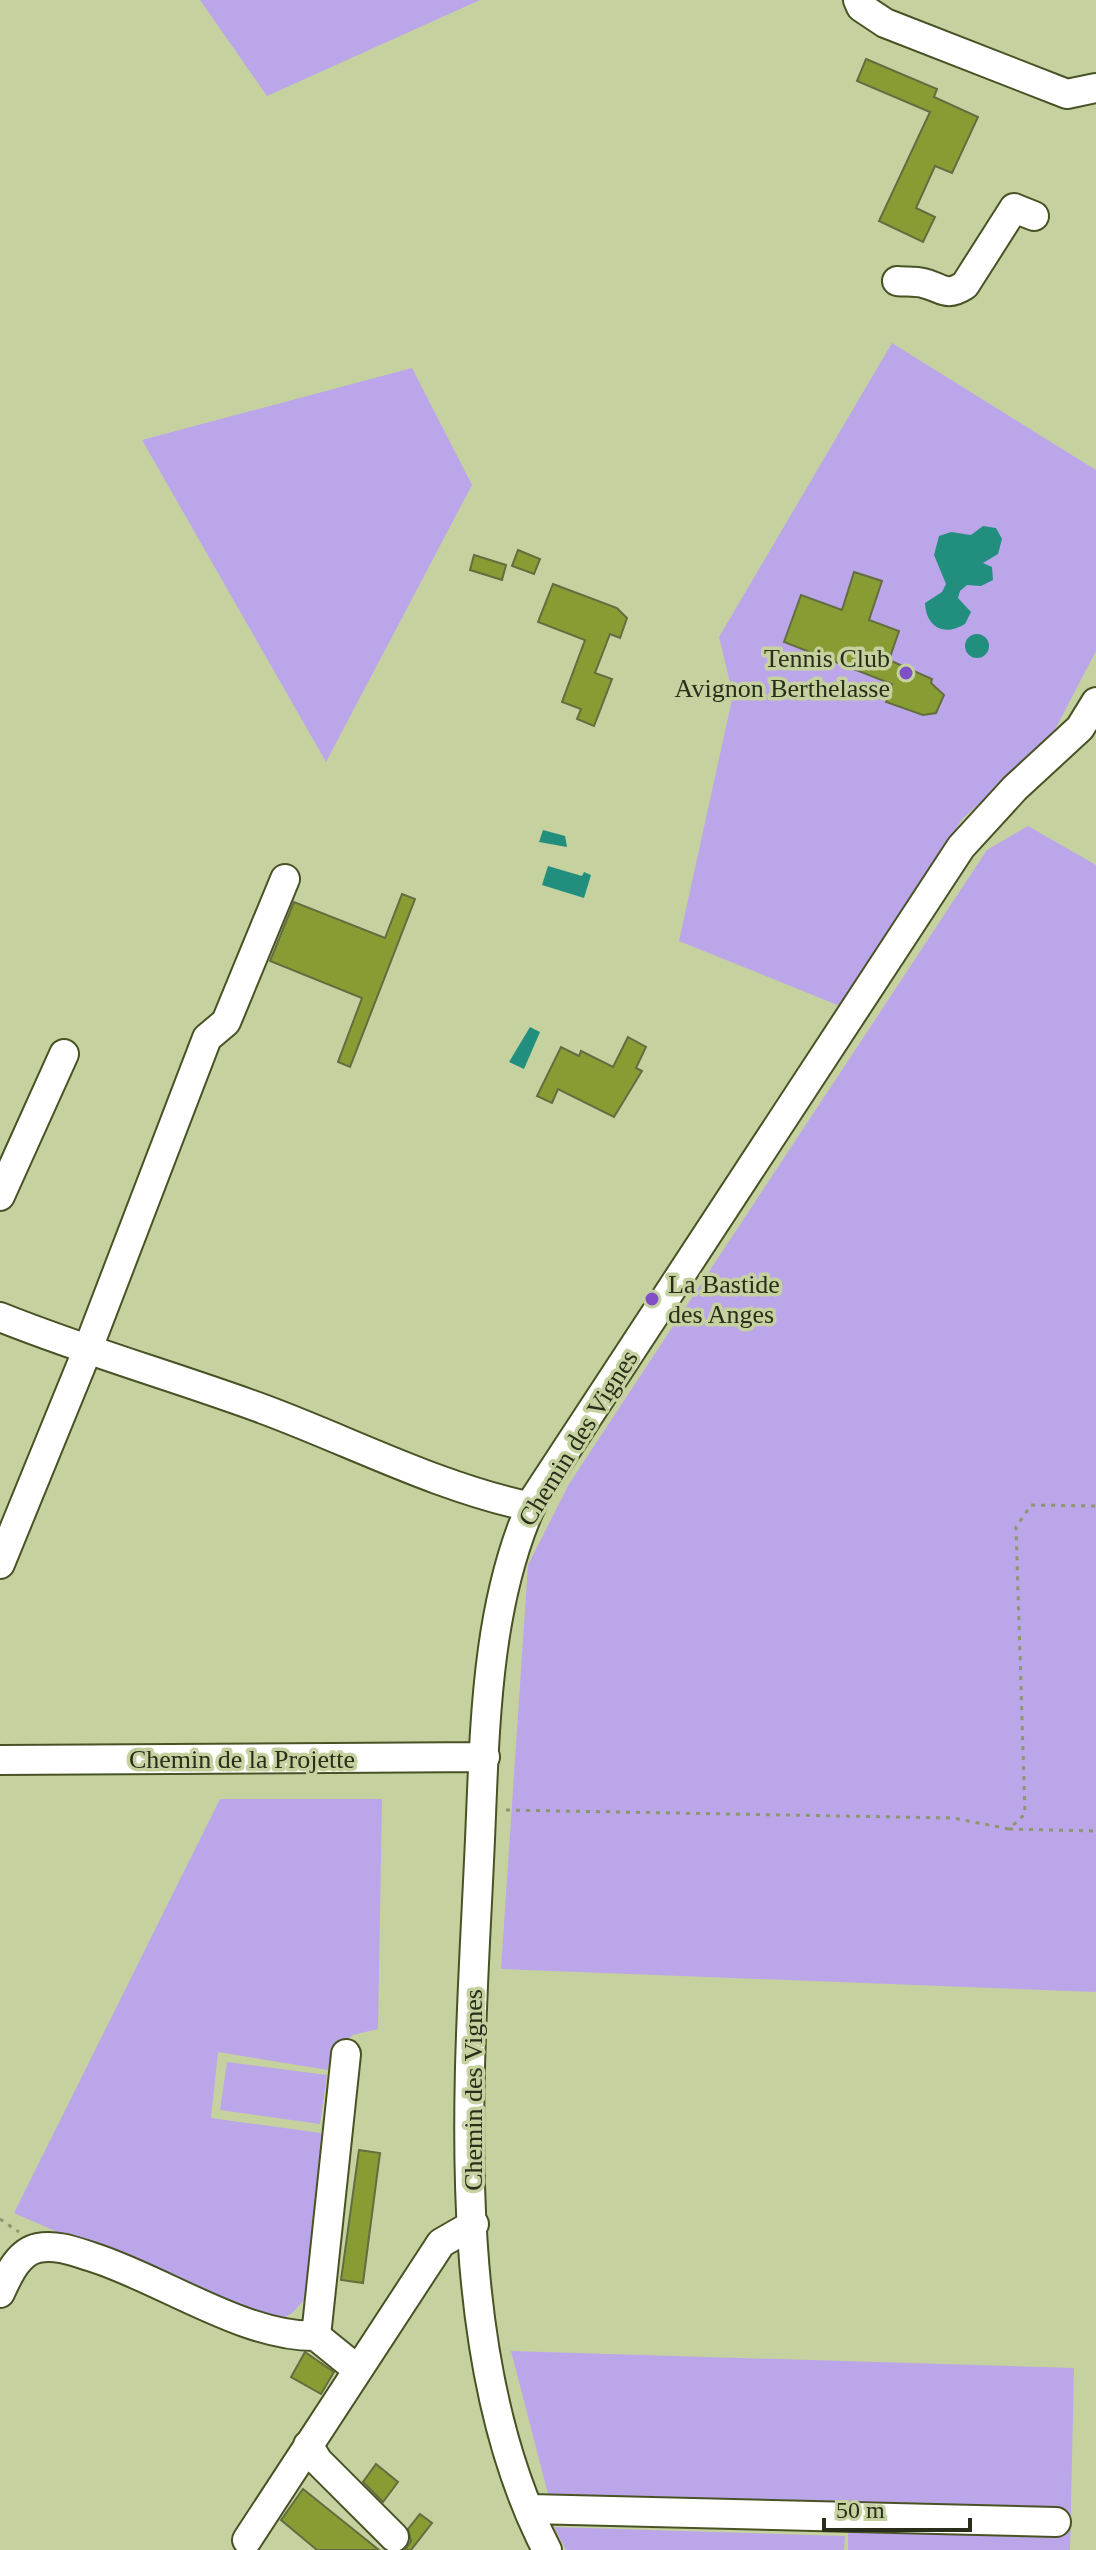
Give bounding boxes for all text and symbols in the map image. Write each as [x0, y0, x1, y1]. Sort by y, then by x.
place label: Tennis Club Avignon Berthelasse [675, 644, 890, 703]
marker: Tennis Club Avignon Berthelasse [897, 664, 915, 682]
place label: La Bastide des Anges [668, 1270, 780, 1329]
marker: La Bastide des Anges [643, 1290, 661, 1308]
street label: Chemin des Vignes [512, 1345, 644, 1531]
street label: Chemin de la Projette [129, 1745, 355, 1774]
street label: Chemin des Vignes [459, 1989, 488, 2191]
scale bar [824, 2482, 970, 2532]
text: 50 m [836, 2497, 885, 2523]

